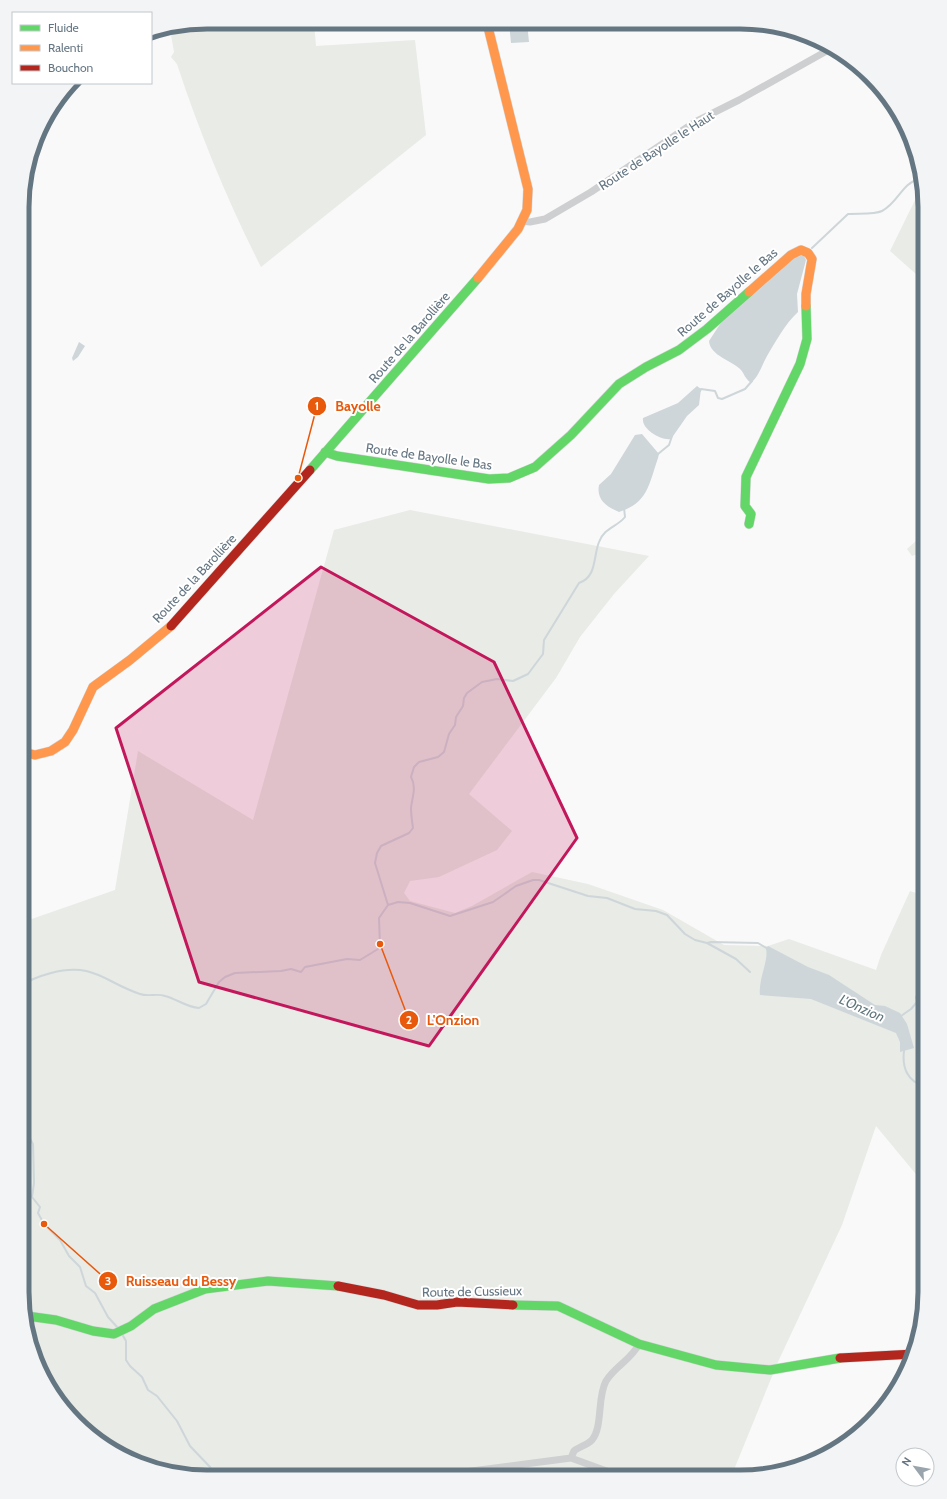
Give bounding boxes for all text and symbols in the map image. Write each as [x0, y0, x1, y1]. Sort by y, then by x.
legend [12, 12, 152, 84]
text: Fluide [48, 20, 79, 35]
text: Ralenti [48, 40, 83, 55]
text: Bouchon [48, 60, 94, 75]
street label: Route de Bayolle le Haut [595, 106, 717, 193]
street label: Route de Bayolle le Bas [674, 244, 781, 340]
street label: Route de la Barollière [365, 288, 453, 386]
callout: Bayolle [307, 393, 388, 419]
text: Bayolle [335, 397, 381, 415]
text: 1 [315, 398, 319, 413]
street label: Route de Bayolle le Bas [365, 439, 494, 473]
street label: Route de la Barollière [149, 530, 240, 626]
water label: L'Onzion [837, 990, 887, 1026]
callout: L'Onzion [399, 1007, 487, 1033]
text: L'Onzion [427, 1011, 479, 1029]
text: 2 [406, 1012, 412, 1027]
callout: Ruisseau du Bessy [98, 1268, 245, 1294]
text: Ruisseau du Bessy [126, 1272, 237, 1290]
text: 3 [105, 1273, 111, 1288]
street label: Route de Cussieux [422, 1282, 523, 1300]
north arrow [895, 1447, 935, 1487]
text: N [899, 1455, 915, 1469]

